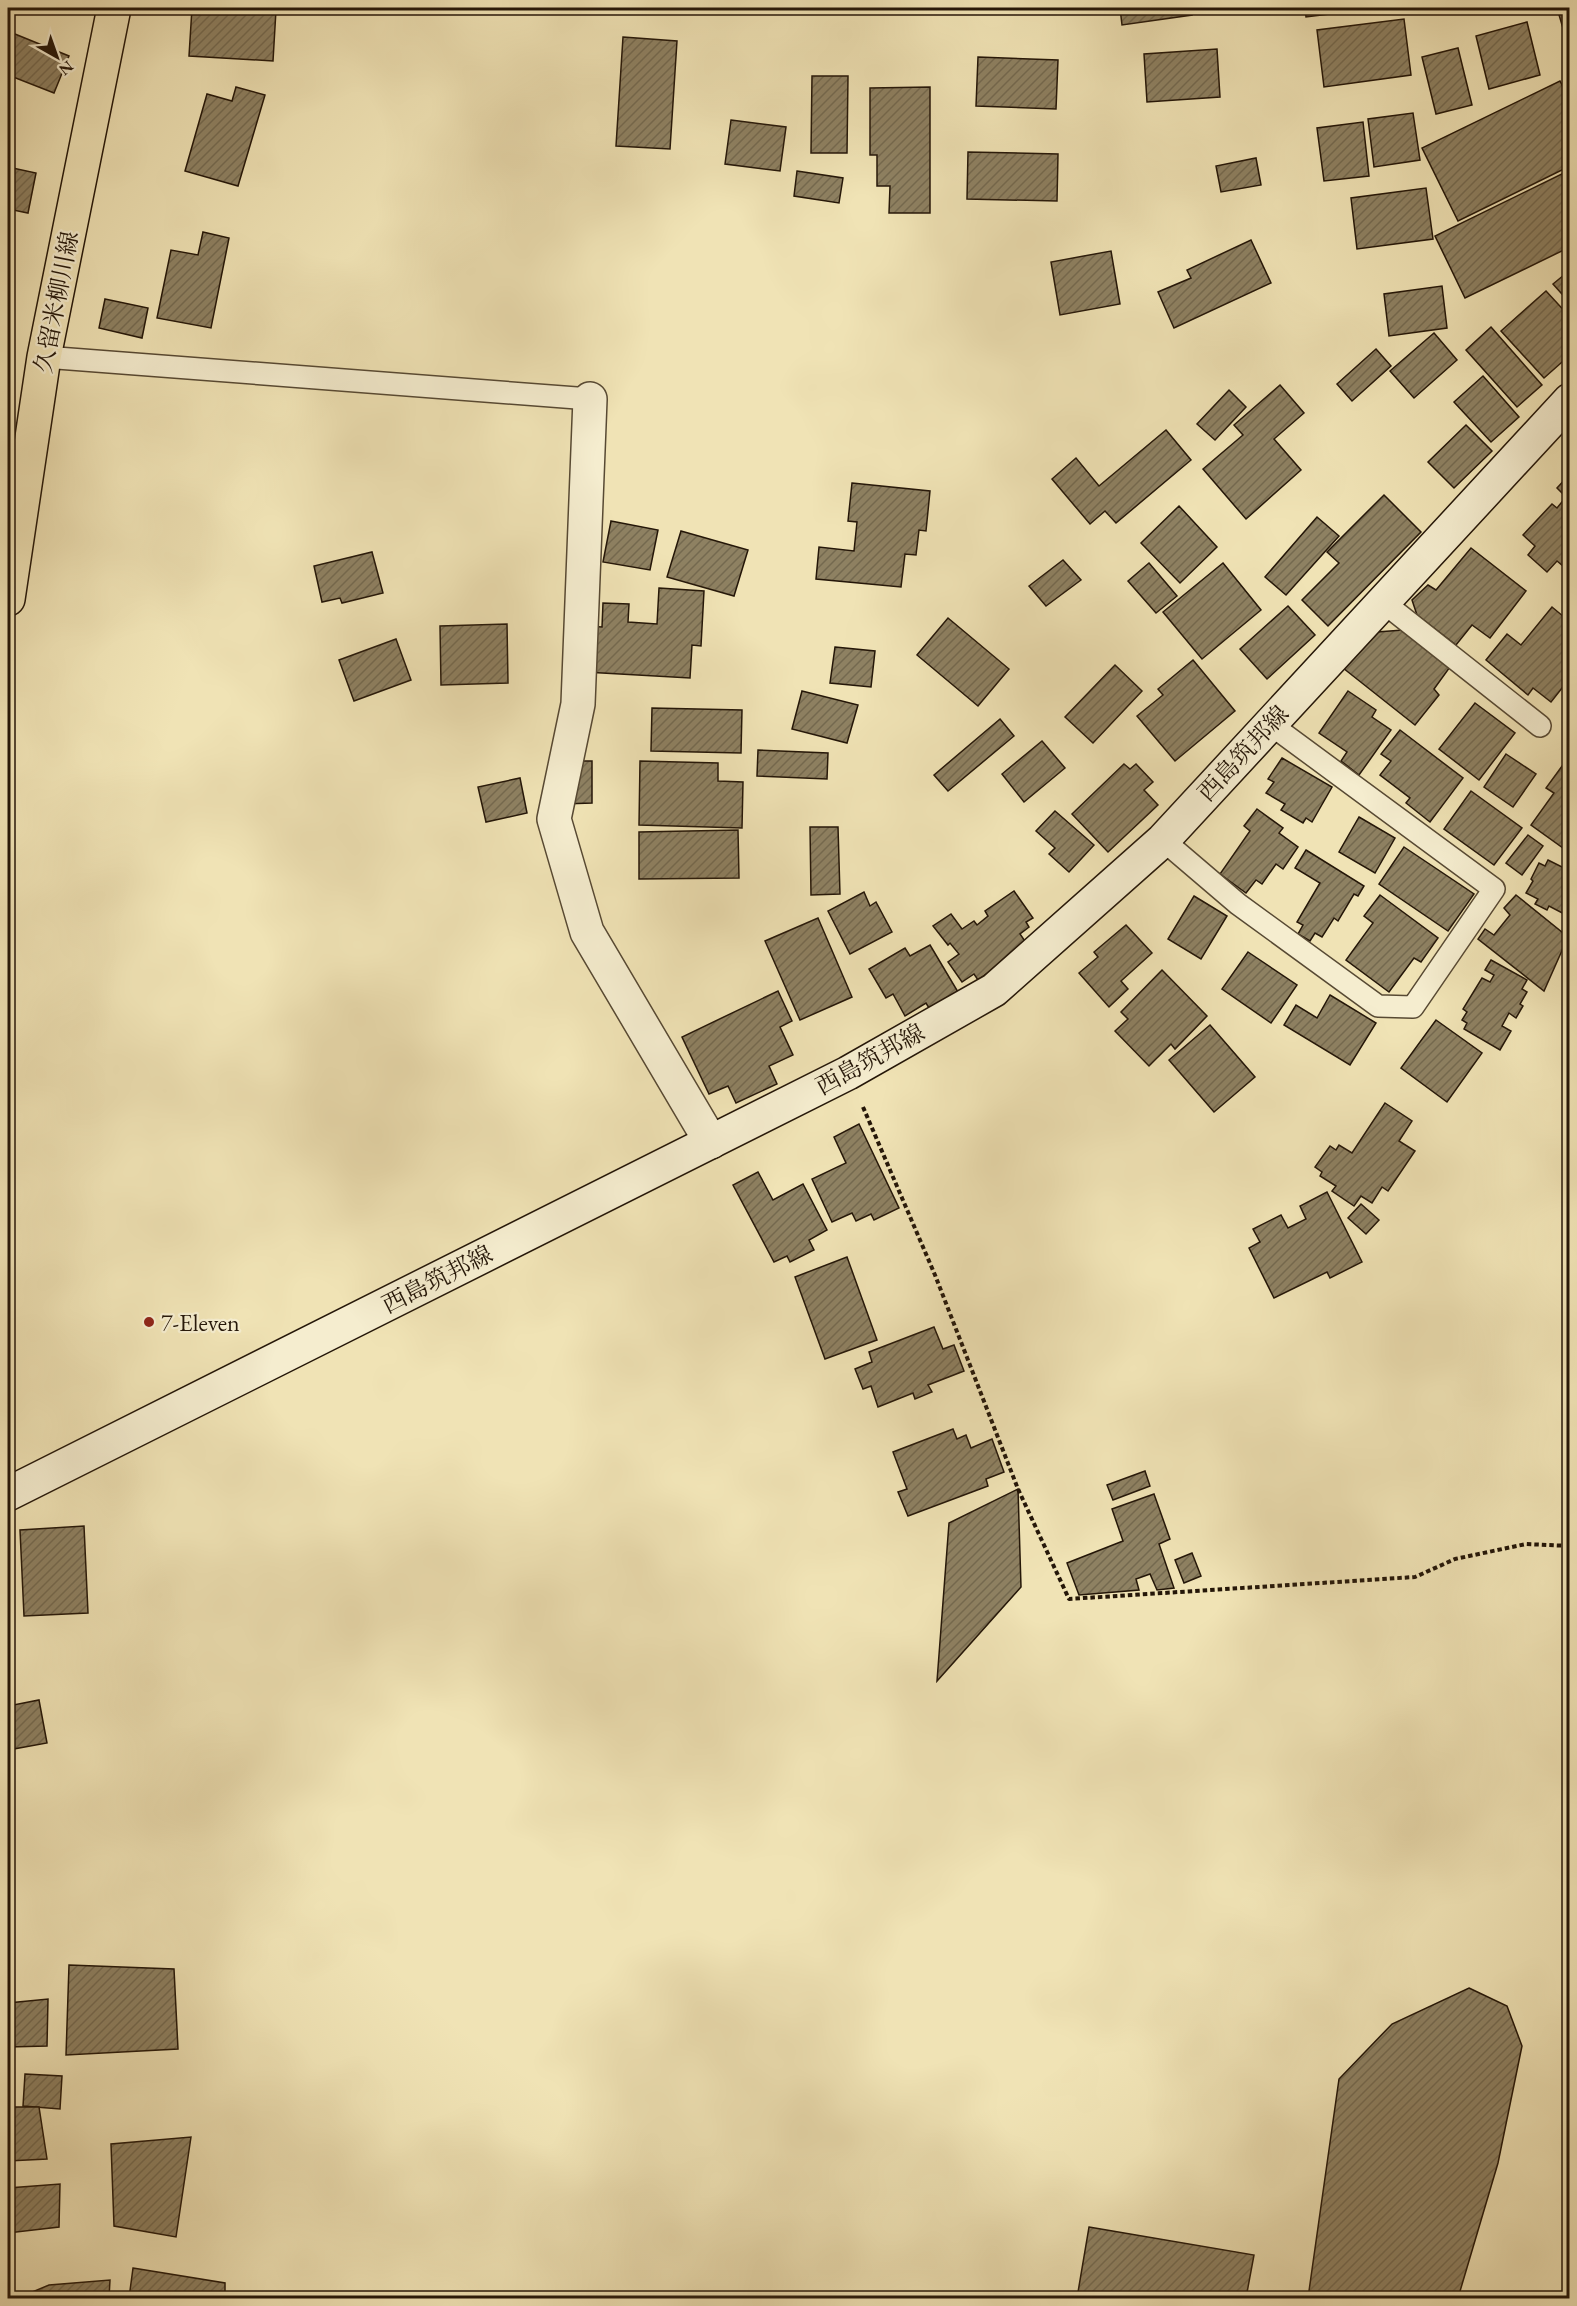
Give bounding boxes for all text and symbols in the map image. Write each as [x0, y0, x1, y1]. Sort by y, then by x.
north arrow [27, 27, 87, 87]
text: N [55, 56, 78, 80]
street label: 久留米柳川線 [27, 228, 85, 376]
street label: 西島筑邦線 [1191, 699, 1295, 807]
street label: 西島筑邦線 [810, 1016, 930, 1102]
street label: 西島筑邦線 [377, 1238, 497, 1320]
place label: 7-Eleven [161, 1307, 240, 1338]
marker: 7-Eleven [142, 1315, 156, 1329]

